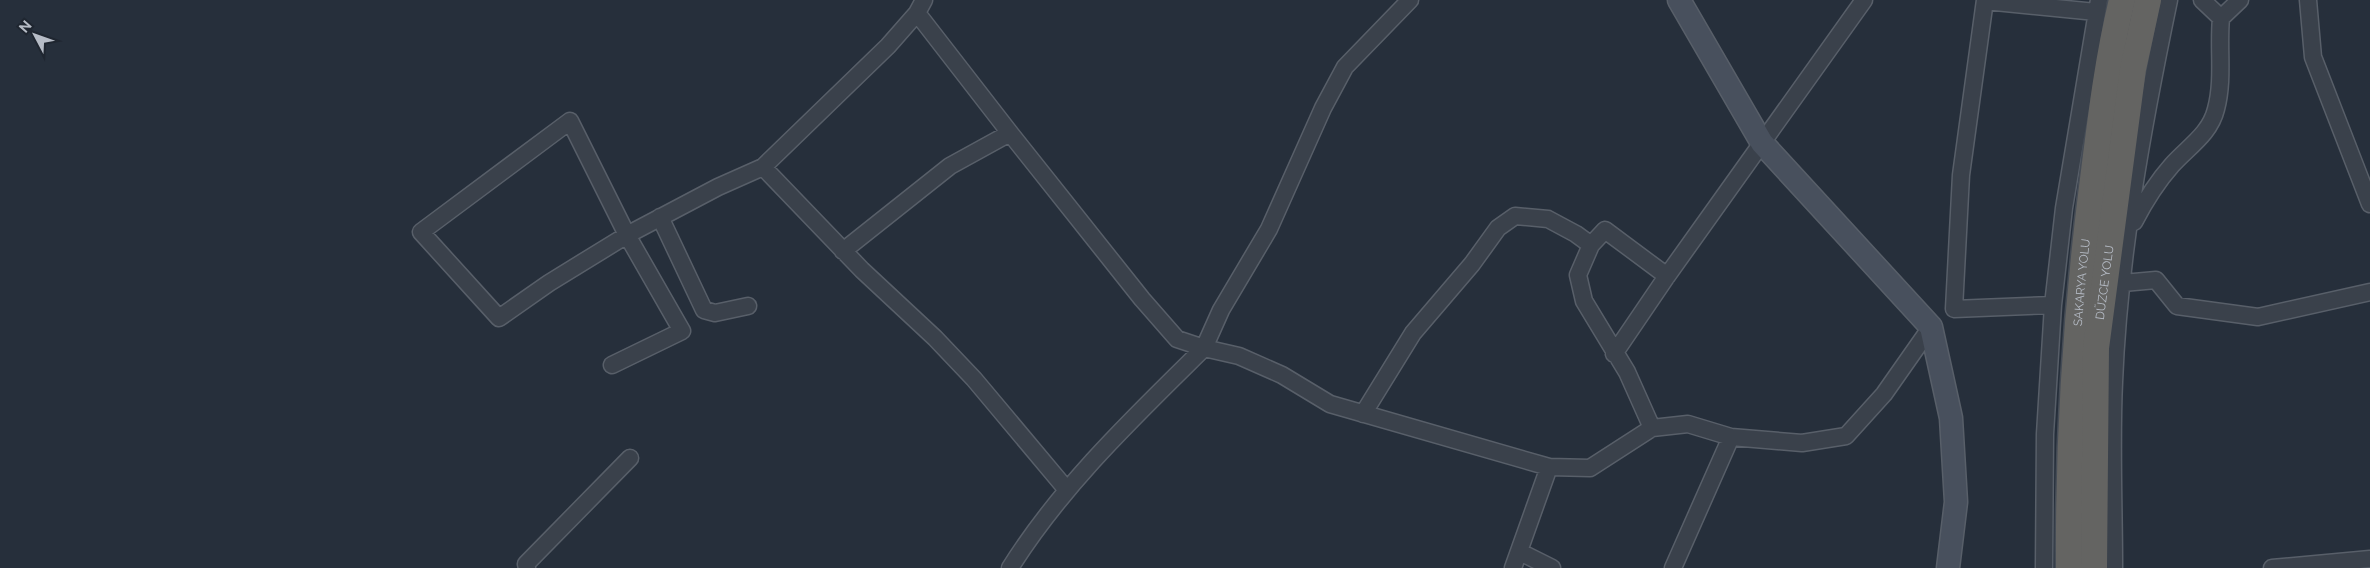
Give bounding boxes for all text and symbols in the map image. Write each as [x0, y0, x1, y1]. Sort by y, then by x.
north arrow [10, 10, 60, 60]
text: N [16, 17, 35, 36]
street label: SAKARYA YOLU [2071, 238, 2093, 327]
street label: DÜZCE YOLU [2093, 244, 2117, 321]

